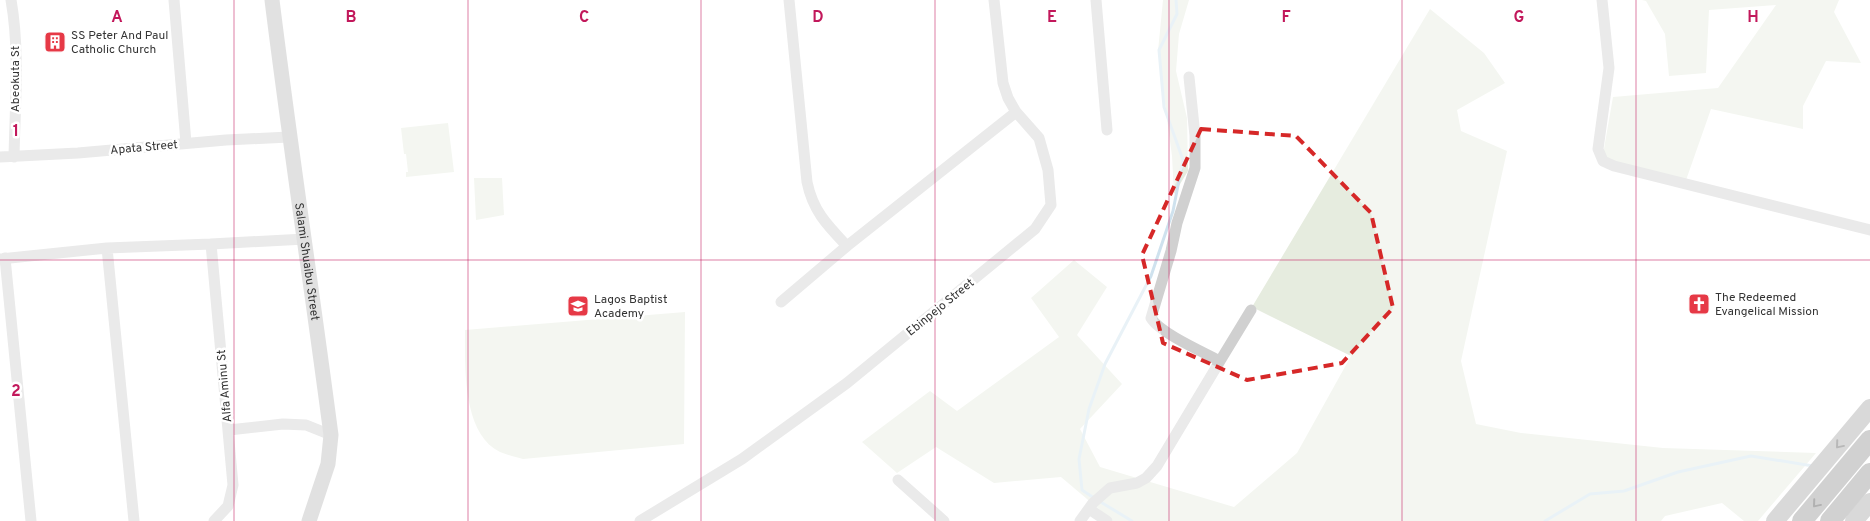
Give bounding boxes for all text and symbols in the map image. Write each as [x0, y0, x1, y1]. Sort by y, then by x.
text: A [111, 8, 123, 28]
text: B [345, 8, 357, 28]
text: C [579, 8, 589, 28]
text: D [812, 8, 824, 28]
text: E [1047, 8, 1057, 28]
text: F [1281, 8, 1291, 28]
text: G [1514, 8, 1524, 28]
text: H [1747, 8, 1759, 28]
place label: SS Peter And Paul Catholic Church [71, 28, 168, 58]
building icon: SS Peter And Paul Catholic Church [43, 30, 67, 54]
street label: Abeokuta St [8, 46, 24, 112]
text: 1 [13, 122, 19, 142]
street label: Apata Street [110, 137, 179, 159]
street label: Salami Shuaibu Street [290, 202, 322, 322]
street label: Ebinpejo Street [903, 275, 978, 340]
place label: The Redeemed Evangelical Mission [1715, 290, 1819, 320]
place label: Lagos Baptist Academy [594, 292, 667, 322]
church icon: The Redeemed Evangelical Mission [1687, 292, 1711, 316]
school or university icon: Lagos Baptist Academy [566, 294, 590, 318]
street label: Alfa Aminu St [214, 349, 236, 423]
text: 2 [11, 382, 21, 402]
one-way arrow [1836, 439, 1844, 448]
one-way arrow [1813, 498, 1822, 507]

